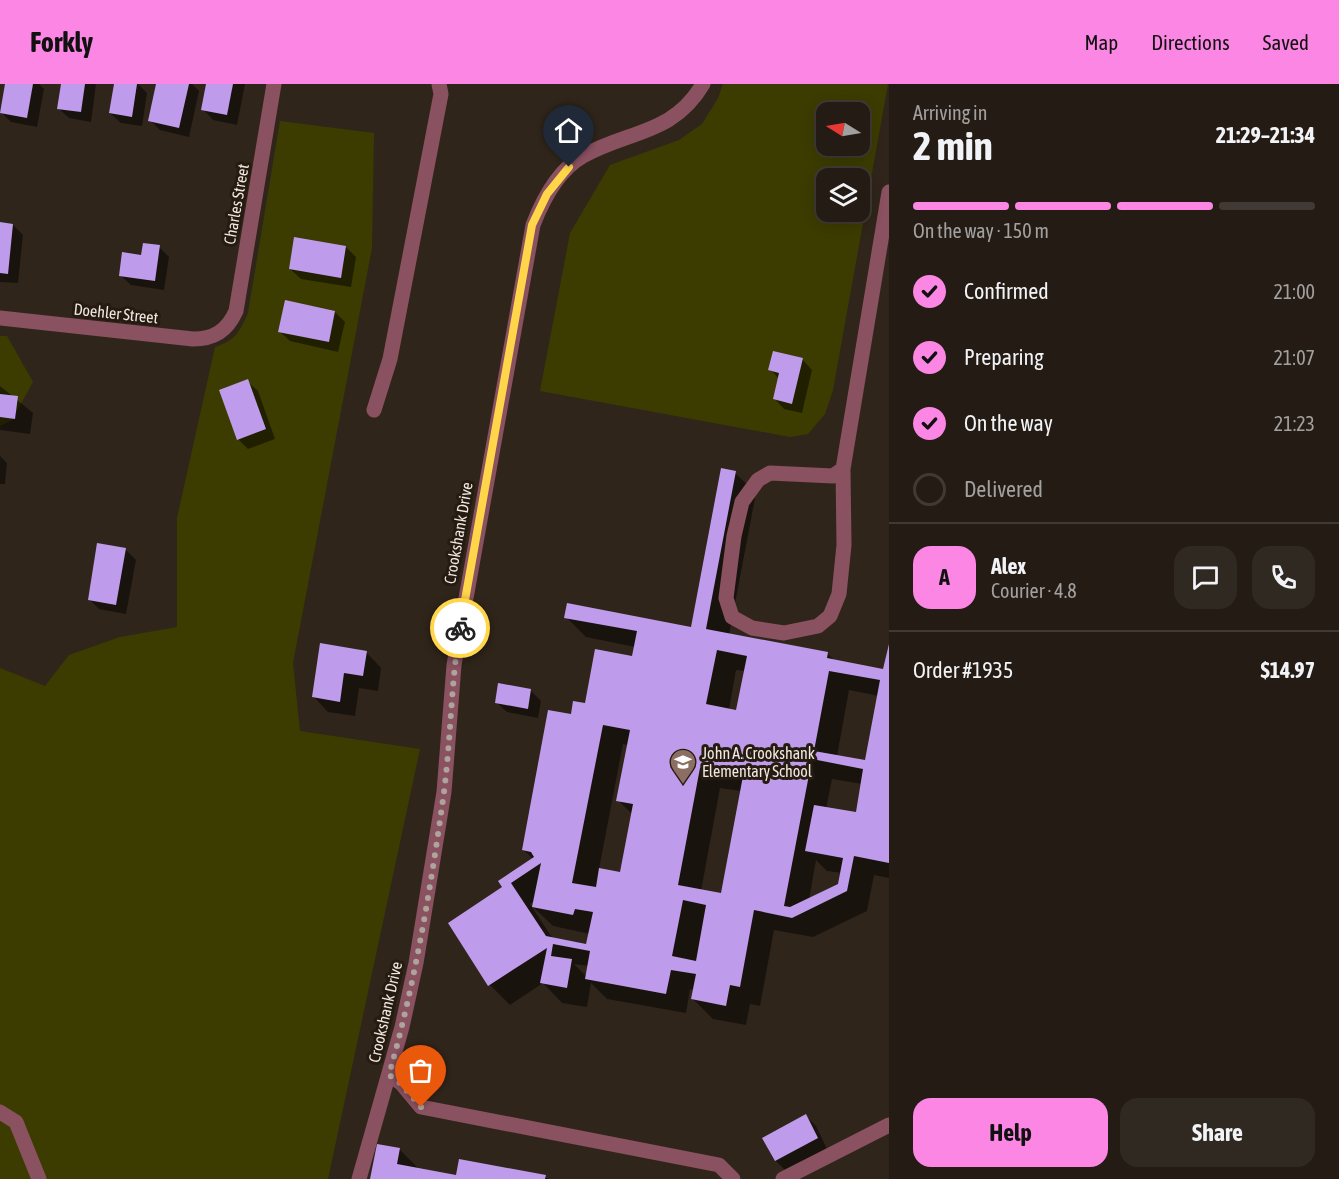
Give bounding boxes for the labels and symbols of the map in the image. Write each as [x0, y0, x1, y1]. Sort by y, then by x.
north arrow [816, 102, 870, 156]
pin [543, 105, 594, 167]
street label: Charles Street [220, 162, 252, 246]
street label: Doehler Street [73, 300, 160, 326]
street label: Crookshank Drive [440, 481, 476, 585]
courier [430, 598, 490, 658]
place label: John A. Crookshank Elementary School [702, 744, 815, 781]
school or university icon: John A. Crookshank Elementary School [668, 747, 698, 785]
street label: Crookshank Drive [365, 960, 405, 1064]
pin [395, 1045, 446, 1107]

